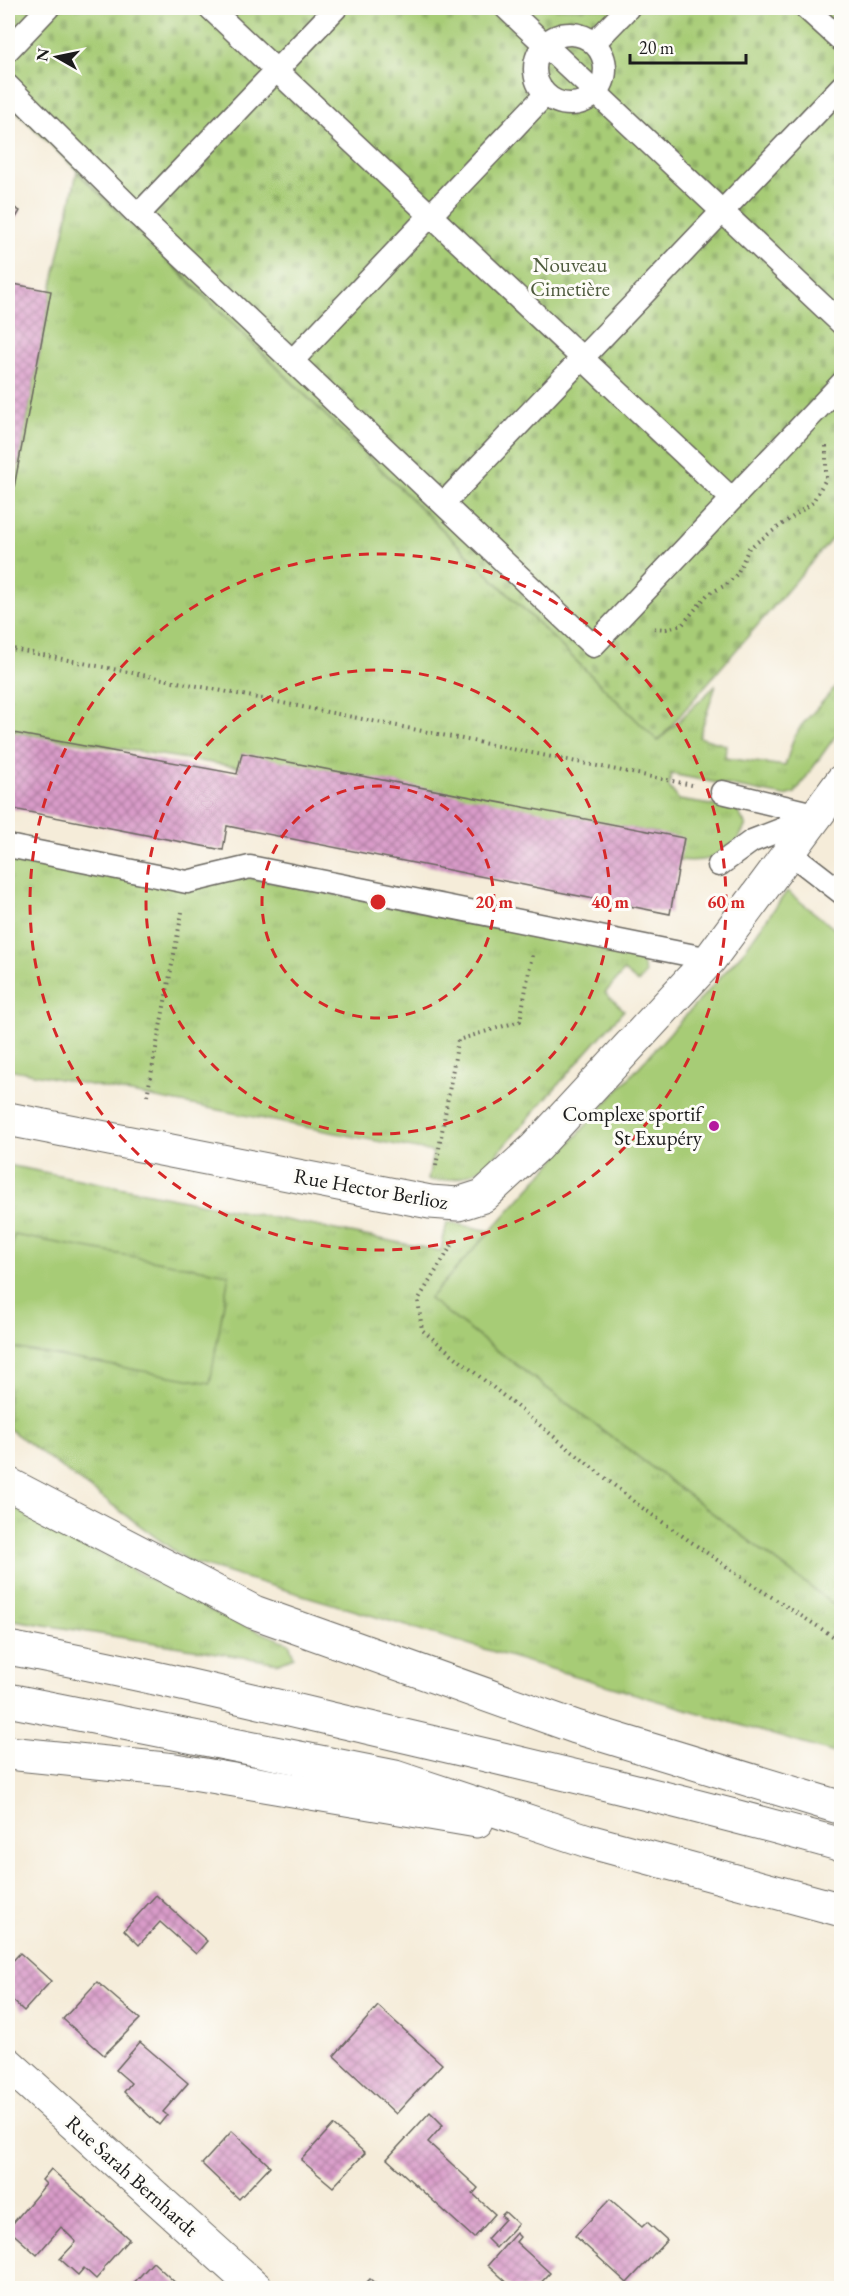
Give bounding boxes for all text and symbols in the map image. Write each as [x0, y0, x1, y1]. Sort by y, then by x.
north arrow [27, 27, 87, 87]
scale bar [630, 27, 746, 65]
text: 20 m [639, 36, 674, 59]
text: N [31, 47, 54, 63]
park label: Nouveau Cimetière [530, 251, 610, 302]
text: 20 m [475, 890, 513, 913]
text: 40 m [591, 890, 629, 913]
text: 60 m [707, 890, 745, 913]
centre of rings [368, 892, 388, 912]
place label: Complexe sportif St Exupéry [562, 1100, 704, 1151]
marker: Complexe sportif St Exupéry [707, 1119, 721, 1133]
street label: Rue Hector Berlioz [292, 1162, 450, 1215]
street label: Rue Sarah Bernhardt [60, 2109, 204, 2242]

